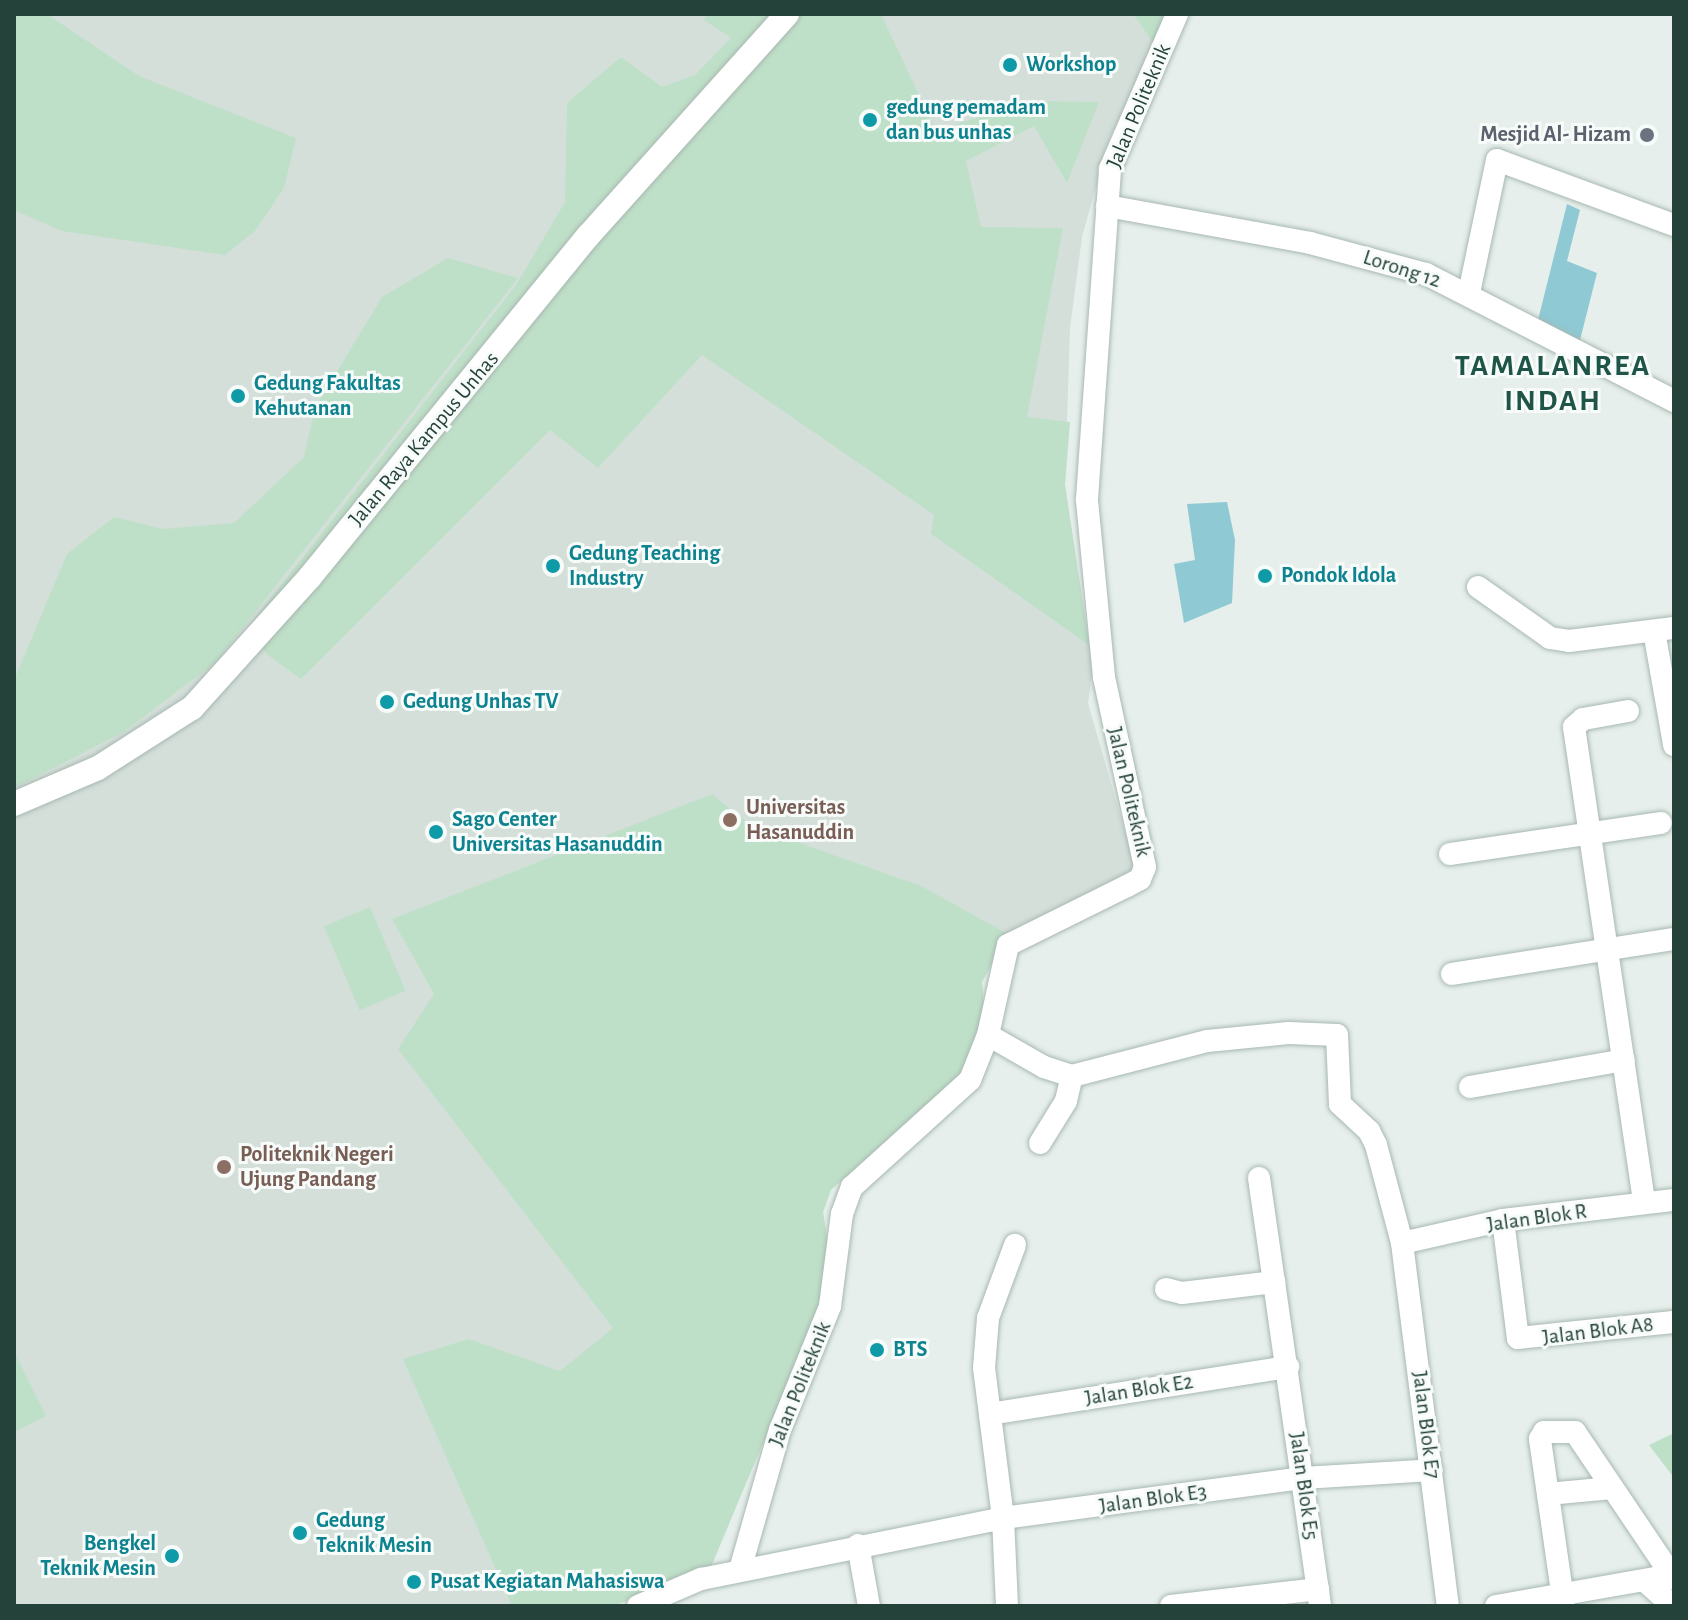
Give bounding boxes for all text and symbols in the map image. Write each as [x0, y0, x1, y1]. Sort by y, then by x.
street label: Jalan Politeknik [1101, 40, 1177, 172]
place label: Workshop [1026, 52, 1116, 78]
marker: Workshop [1001, 56, 1019, 74]
place label: gedung pemadam dan bus unhas [886, 94, 1046, 146]
marker: gedung pemadam dan bus unhas [861, 111, 879, 129]
place label: Mesjid Al- Hizam [1480, 122, 1631, 148]
marker: Mesjid Al- Hizam [1638, 126, 1656, 144]
street label: Lorong 12 [1360, 244, 1444, 294]
street label: Jalan Raya Kampus Unhas [343, 346, 505, 532]
district label: TAMALANREA INDAH [1455, 348, 1651, 418]
place label: Gedung Fakultas Kehutanan [254, 370, 401, 422]
marker: Gedung Fakultas Kehutanan [229, 387, 247, 405]
place label: Gedung Teaching Industry [569, 540, 720, 592]
marker: Gedung Teaching Industry [544, 557, 562, 575]
place label: Pondok Idola [1281, 563, 1396, 589]
marker: Pondok Idola [1256, 567, 1274, 585]
place label: Gedung Unhas TV [403, 689, 558, 715]
marker: Gedung Unhas TV [378, 693, 396, 711]
street label: Jalan Politeknik [1101, 724, 1157, 860]
place label: Universitas Hasanuddin [746, 794, 854, 846]
place label: Sago Center Universitas Hasanuddin [452, 806, 663, 858]
marker: Universitas Hasanuddin [721, 811, 739, 829]
marker: Sago Center Universitas Hasanuddin [427, 823, 445, 841]
place label: Politeknik Negeri Ujung Pandang [240, 1141, 394, 1192]
marker: Politeknik Negeri Ujung Pandang [215, 1158, 233, 1176]
street label: Jalan Blok R [1485, 1198, 1589, 1238]
street label: Jalan Blok A8 [1541, 1311, 1655, 1351]
street label: Jalan Politeknik [763, 1318, 837, 1450]
place label: BTS [893, 1337, 927, 1363]
marker: BTS [868, 1341, 886, 1359]
street label: Jalan Blok E2 [1083, 1368, 1195, 1412]
street label: Jalan Blok E7 [1406, 1370, 1446, 1480]
street label: Jalan Blok E5 [1283, 1430, 1325, 1542]
street label: Jalan Blok E3 [1098, 1478, 1208, 1520]
place label: Gedung Teknik Mesin [316, 1507, 432, 1558]
marker: Gedung Teknik Mesin [291, 1524, 309, 1542]
place label: Bengkel Teknik Mesin [40, 1530, 156, 1582]
marker: Bengkel Teknik Mesin [163, 1547, 181, 1565]
place label: Pusat Kegiatan Mahasiswa [430, 1569, 664, 1595]
marker: Pusat Kegiatan Mahasiswa [405, 1573, 423, 1591]

